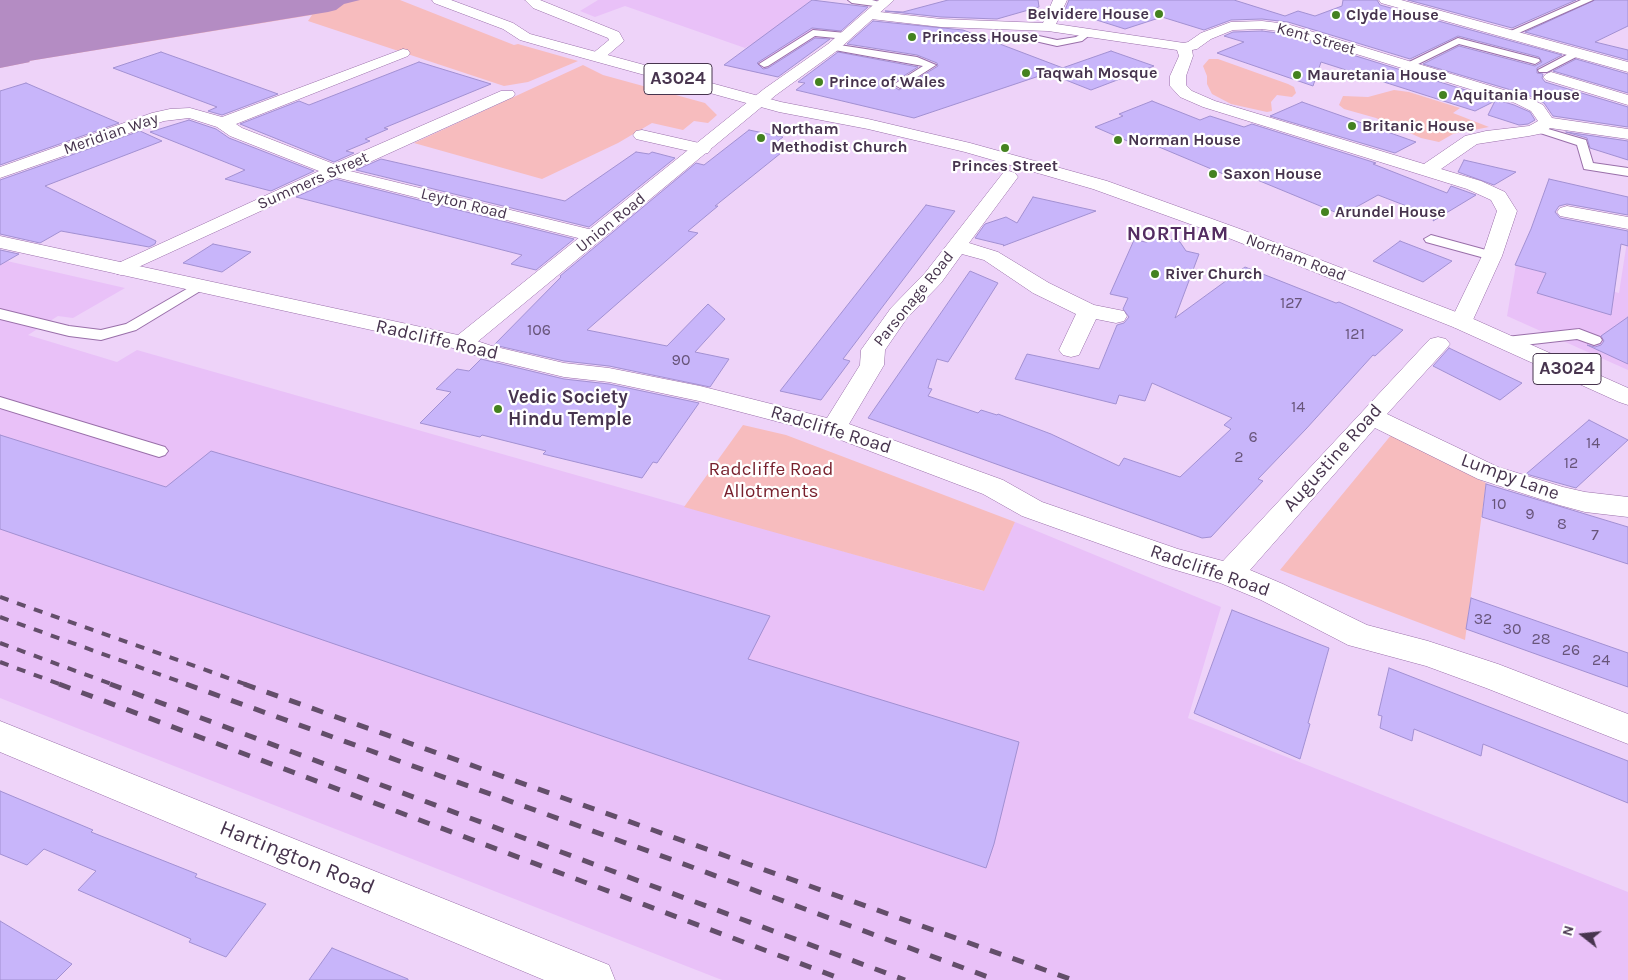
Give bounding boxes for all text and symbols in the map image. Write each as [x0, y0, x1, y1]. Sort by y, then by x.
place label: Belvidere House [1027, 4, 1149, 24]
place label: Clyde House [1346, 5, 1439, 25]
marker: Belvidere House [1153, 8, 1165, 20]
marker: Clyde House [1330, 9, 1342, 21]
street label: Kent Street [1274, 19, 1358, 59]
place label: Princess House [922, 27, 1038, 47]
marker: Princess House [906, 31, 918, 43]
place label: Taqwah Mosque [1036, 63, 1157, 83]
road number: A3024 [644, 64, 712, 95]
place label: Mauretania House [1307, 65, 1447, 85]
marker: Taqwah Mosque [1020, 67, 1032, 79]
marker: Mauretania House [1291, 69, 1303, 81]
place label: Prince of Wales [829, 72, 945, 92]
marker: Prince of Wales [813, 76, 825, 88]
place label: Aquitania House [1453, 85, 1580, 105]
marker: Aquitania House [1437, 89, 1449, 101]
street label: Meridian Way [61, 109, 161, 159]
place label: Britanic House [1362, 116, 1475, 136]
place label: Northam Methodist Church [771, 119, 908, 157]
marker: Britanic House [1346, 120, 1358, 132]
place label: Norman House [1128, 130, 1241, 150]
marker: Northam Methodist Church [755, 132, 767, 144]
marker: Norman House [1112, 134, 1124, 146]
marker: Princes Street [999, 142, 1011, 154]
street label: Summers Street [255, 148, 371, 214]
place label: Princes Street [952, 156, 1058, 176]
place label: Saxon House [1223, 164, 1322, 184]
marker: Saxon House [1207, 168, 1219, 180]
street label: Leyton Road [419, 184, 509, 224]
street label: Union Road [572, 189, 650, 257]
place label: Arundel House [1335, 202, 1446, 222]
marker: Arundel House [1319, 206, 1331, 218]
district label: NORTHAM [1126, 222, 1230, 246]
street label: Northam Road [1243, 230, 1349, 286]
street label: Parsonage Road [870, 248, 958, 350]
place label: River Church [1165, 264, 1263, 284]
marker: River Church [1149, 268, 1161, 280]
house number: 127 [1280, 293, 1302, 313]
street label: Radcliffe Road [373, 315, 501, 365]
house number: 106 [527, 320, 551, 340]
house number: 121 [1345, 324, 1365, 344]
house number: 90 [672, 350, 690, 370]
road number: A3024 [1533, 354, 1601, 384]
place label: Vedic Society Hindu Temple [508, 387, 632, 431]
house number: 14 [1291, 397, 1305, 417]
street label: Augustine Road [1279, 399, 1387, 517]
street label: Radcliffe Road [768, 401, 894, 459]
marker: Vedic Society Hindu Temple [492, 403, 504, 415]
house number: 6 [1248, 427, 1258, 447]
house number: 14 [1586, 433, 1600, 453]
house number: 2 [1234, 447, 1244, 467]
street label: Lumpy Lane [1458, 449, 1562, 505]
house number: 12 [1564, 453, 1578, 473]
park label: Radcliffe Road Allotments [708, 459, 834, 503]
house number: 10 [1492, 494, 1506, 514]
house number: 9 [1525, 504, 1535, 524]
house number: 8 [1557, 514, 1567, 534]
house number: 7 [1591, 525, 1599, 545]
street label: Radcliffe Road [1147, 540, 1273, 602]
house number: 32 [1474, 609, 1492, 629]
house number: 30 [1503, 619, 1521, 639]
house number: 28 [1531, 629, 1551, 649]
house number: 26 [1562, 640, 1580, 660]
house number: 24 [1592, 650, 1610, 670]
street label: Hartington Road [216, 815, 378, 901]
north arrow [1558, 910, 1608, 960]
text: N [1559, 924, 1578, 938]

